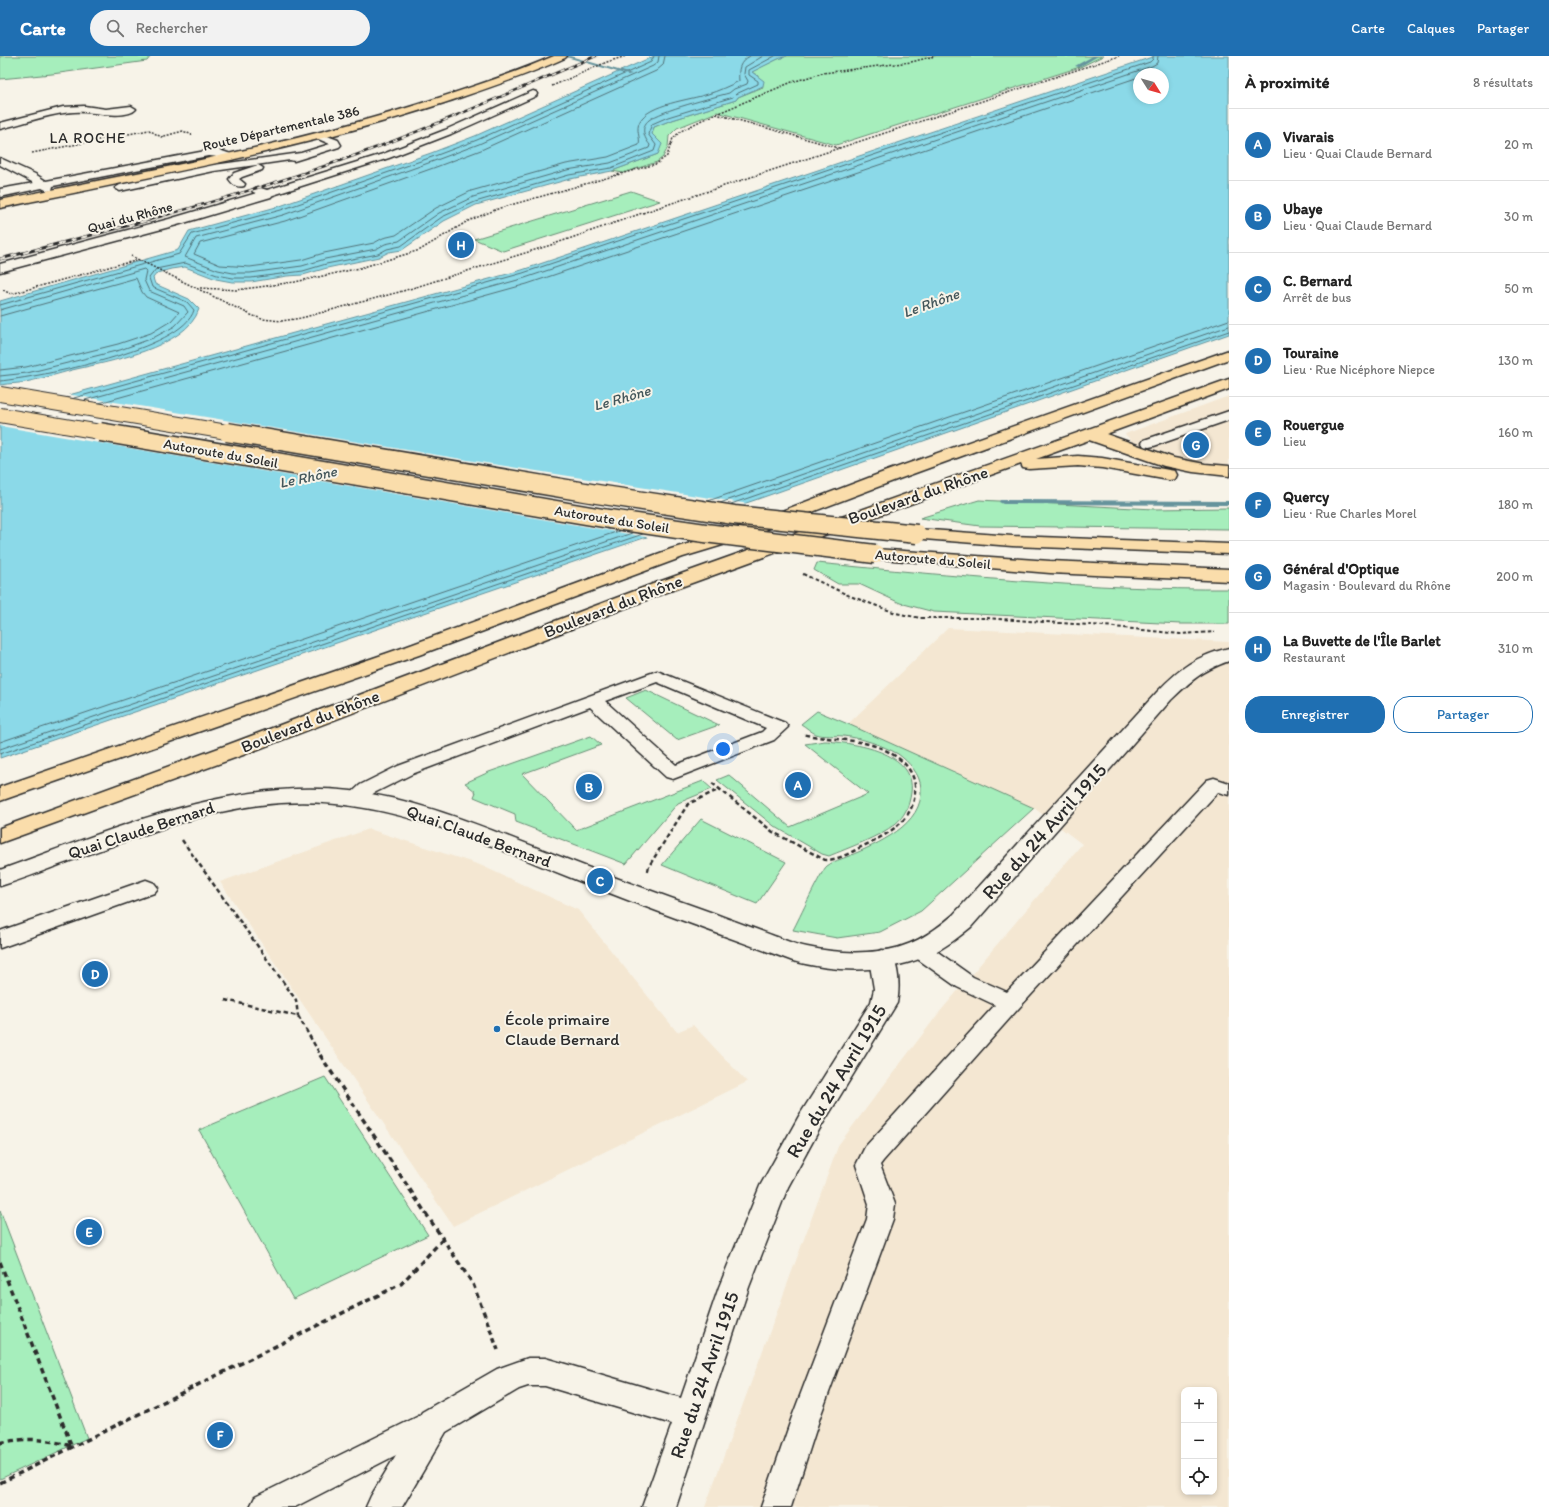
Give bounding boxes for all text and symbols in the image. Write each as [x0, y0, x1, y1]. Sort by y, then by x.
search box [90, 10, 370, 46]
text: Carte [20, 17, 66, 40]
icon: search [104, 17, 126, 39]
text: Rechercher [136, 19, 208, 37]
text: Carte [1351, 20, 1385, 37]
text: Calques [1407, 20, 1455, 37]
text: Partager [1477, 20, 1529, 37]
north arrow [1133, 68, 1169, 104]
text: À proximité [1245, 72, 1330, 92]
text: 8 résultats [1473, 75, 1533, 90]
street label: Route Départementale 386 [201, 102, 361, 155]
text: Vivarais [1283, 128, 1334, 146]
district label: LA ROCHE [50, 129, 126, 147]
text: A [1254, 137, 1262, 152]
text: 20 m [1504, 137, 1533, 152]
text: Lieu · Quai Claude Bernard [1283, 146, 1432, 161]
street label: Quai du Rhône [86, 198, 175, 237]
text: Ubaye [1283, 200, 1323, 218]
text: B [1254, 209, 1262, 224]
text: 30 m [1504, 209, 1533, 224]
text: Lieu · Quai Claude Bernard [1283, 218, 1432, 233]
pin: H [448, 230, 474, 260]
text: C. Bernard [1283, 272, 1352, 290]
text: C [1254, 281, 1262, 296]
text: 50 m [1504, 281, 1533, 296]
water label: Le Rhône [901, 284, 962, 321]
text: Arrêt de bus [1283, 290, 1351, 305]
text: Touraine [1283, 344, 1339, 362]
text: D [1254, 353, 1262, 368]
text: 130 m [1498, 353, 1533, 368]
text: Lieu · Rue Nicéphore Niepce [1283, 362, 1435, 377]
water label: Le Rhône [592, 381, 653, 415]
text: Rouergue [1283, 416, 1344, 434]
text: E [1254, 425, 1262, 440]
text: 160 m [1498, 425, 1533, 440]
pin: G [1183, 430, 1209, 460]
text: Lieu [1283, 434, 1306, 449]
street label: Autoroute du Soleil [162, 435, 280, 472]
water label: Le Rhône [278, 462, 339, 492]
street label: Boulevard du Rhône [845, 462, 991, 528]
text: Quercy [1283, 488, 1329, 506]
text: F [1255, 497, 1261, 512]
text: 180 m [1498, 497, 1533, 512]
street label: Autoroute du Soleil [553, 502, 671, 537]
text: Lieu · Rue Charles Morel [1283, 506, 1417, 521]
street label: Autoroute du Soleil [874, 546, 991, 573]
text: Général d'Optique [1283, 560, 1399, 578]
text: G [1254, 569, 1262, 584]
text: 200 m [1496, 569, 1533, 584]
street label: Boulevard du Rhône [541, 570, 685, 642]
text: Magasin · Boulevard du Rhône [1283, 578, 1451, 593]
text: La Buvette de l'Île Barlet [1283, 632, 1441, 650]
text: H [1254, 641, 1263, 656]
text: 310 m [1498, 641, 1533, 656]
text: Restaurant [1283, 650, 1345, 665]
street label: Boulevard du Rhône [238, 685, 382, 757]
button: Enregistrer [1245, 696, 1385, 733]
button: Partager [1393, 696, 1533, 733]
your location [713, 739, 733, 759]
street label: Rue du 24 Avril 1915 [977, 758, 1111, 904]
pin: A [785, 770, 811, 800]
pin: B [576, 772, 602, 802]
street label: Quai Claude Bernard [65, 797, 217, 863]
street label: Quai Claude Bernard [404, 800, 555, 872]
pin: C [587, 866, 613, 896]
pin: D [82, 959, 108, 989]
street label: Rue du 24 Avril 1915 [781, 1000, 891, 1162]
place label: École primaire Claude Bernard [505, 1009, 620, 1049]
marker: École primaire Claude Bernard [492, 1024, 502, 1034]
pin: E [76, 1217, 102, 1247]
street label: Rue du 24 Avril 1915 [664, 1288, 744, 1462]
map controls [1181, 1387, 1217, 1495]
button: + [1181, 1387, 1217, 1423]
pin: F [207, 1420, 233, 1450]
button: − [1181, 1423, 1217, 1459]
button: locate [1181, 1459, 1217, 1495]

